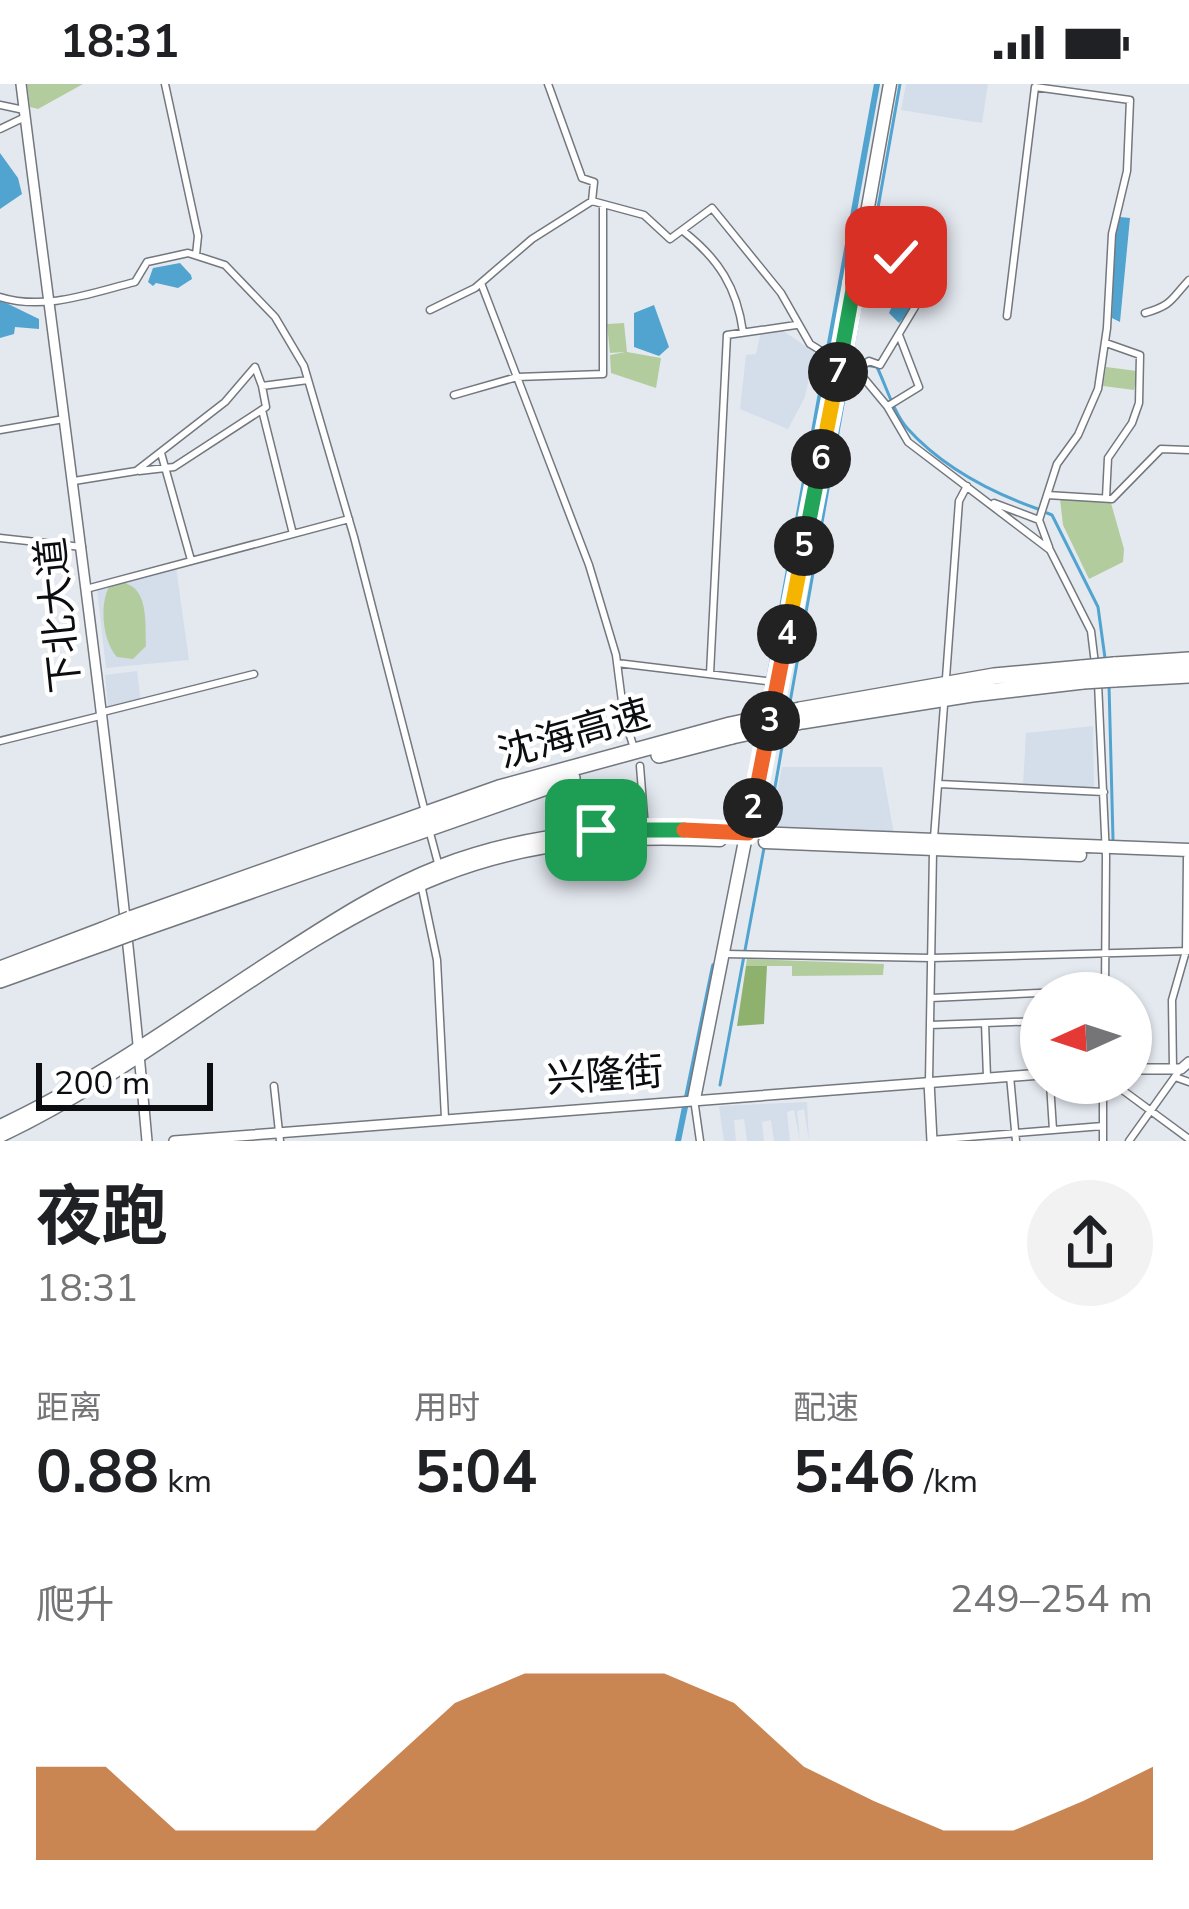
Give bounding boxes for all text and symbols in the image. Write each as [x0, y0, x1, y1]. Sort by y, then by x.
text: 18:31 [60, 12, 179, 73]
pin [845, 206, 947, 308]
icon: check [863, 224, 929, 290]
pin: 7 [808, 342, 868, 402]
text: 7 [828, 349, 848, 394]
pin: 6 [791, 429, 851, 489]
text: 6 [811, 436, 831, 481]
pin: 5 [774, 516, 834, 576]
text: 5 [794, 523, 814, 568]
street label: 下北大道 [24, 535, 94, 695]
pin: 4 [757, 604, 817, 664]
text: 4 [777, 611, 797, 656]
street label: 沈海高速 [492, 687, 656, 781]
pin: 3 [740, 691, 800, 751]
text: 3 [760, 698, 780, 743]
pin: 2 [723, 778, 783, 838]
pin [545, 779, 647, 881]
text: 2 [743, 785, 763, 830]
icon: arrive [563, 797, 629, 863]
north arrow [1020, 972, 1152, 1104]
map controls [1020, 972, 1152, 1104]
street label: 兴隆街 [545, 1045, 665, 1107]
scale bar [36, 1057, 213, 1110]
text: 200 m [54, 1061, 150, 1106]
text: 夜跑 [36, 1172, 168, 1262]
button: share [1027, 1180, 1153, 1306]
text: 18:31 [36, 1262, 139, 1315]
text: 距离 [36, 1386, 102, 1431]
text: 用时 [414, 1386, 480, 1431]
text: 配速 [793, 1386, 859, 1431]
text: 0.88 [36, 1431, 159, 1513]
text: 5:04 [414, 1431, 537, 1513]
text: 5:46 [793, 1431, 916, 1513]
text: km [159, 1459, 212, 1504]
text: /km [916, 1459, 978, 1504]
text: 249–254 m [950, 1573, 1153, 1626]
text: 爬升 [36, 1579, 114, 1632]

